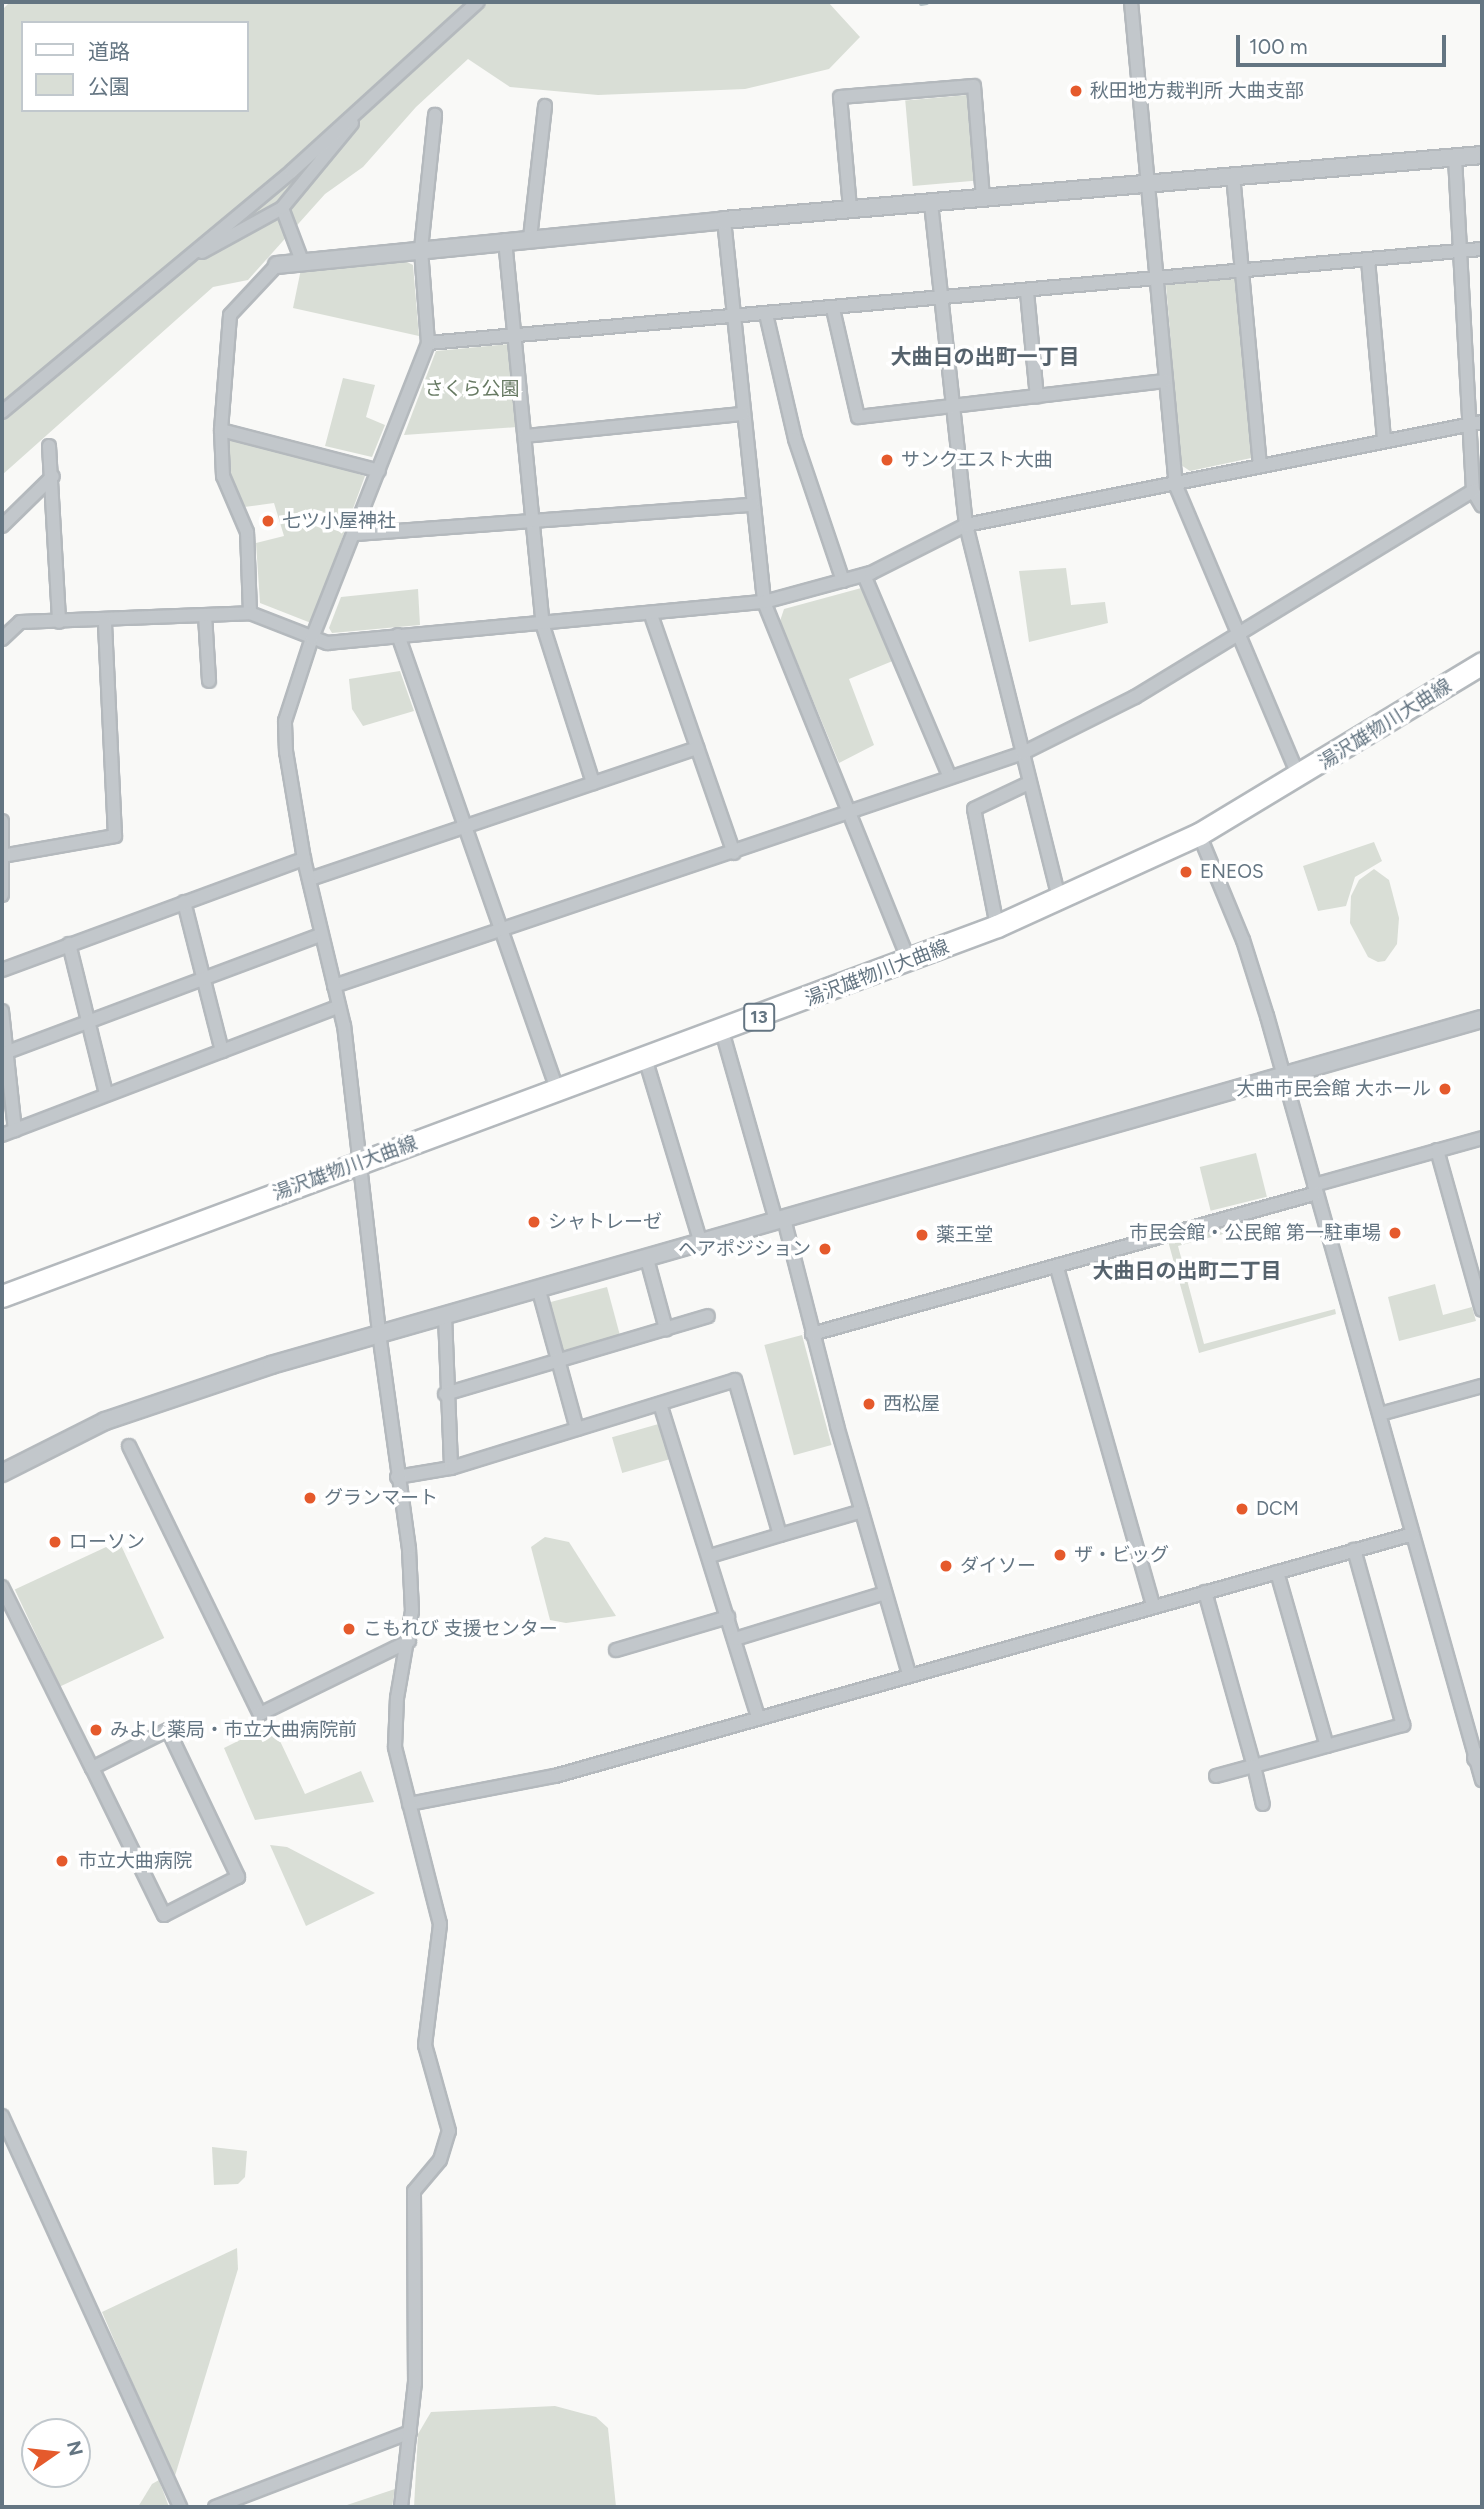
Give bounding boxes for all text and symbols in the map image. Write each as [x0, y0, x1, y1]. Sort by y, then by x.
legend [21, 21, 248, 112]
scale bar [1239, 21, 1449, 65]
text: 100 m [1249, 34, 1308, 59]
text: 道路 [88, 39, 130, 64]
text: 公園 [88, 74, 130, 99]
place label: 秋田地方裁判所 大曲支部 [1090, 80, 1304, 102]
marker: 秋田地方裁判所 大曲支部 [1068, 83, 1084, 99]
district label: 大曲日の出町一丁目 [891, 344, 1079, 370]
park label: さくら公園 [425, 378, 519, 400]
place label: サンクエスト大曲 [901, 449, 1053, 471]
marker: サンクエスト大曲 [879, 452, 895, 468]
place label: 七ツ小屋神社 [282, 510, 396, 532]
marker: 七ツ小屋神社 [260, 513, 276, 529]
street label: 湯沢雄物川大曲線 [1315, 674, 1455, 774]
place label: ENEOS [1200, 861, 1264, 883]
marker: ENEOS [1178, 864, 1194, 880]
street label: 湯沢雄物川大曲線 [802, 935, 952, 1011]
road number: 13 [742, 1002, 776, 1032]
place label: 大曲市民会館 大ホール [1236, 1078, 1431, 1100]
marker: 大曲市民会館 大ホール [1437, 1081, 1453, 1097]
street label: 湯沢雄物川大曲線 [270, 1131, 420, 1205]
place label: シャトレーゼ [548, 1211, 662, 1233]
marker: シャトレーゼ [526, 1214, 542, 1230]
place label: 市民会館・公民館 第一駐車場 [1129, 1222, 1381, 1244]
place label: 薬王堂 [936, 1224, 993, 1246]
marker: 市民会館・公民館 第一駐車場 [1387, 1225, 1403, 1241]
marker: 薬王堂 [914, 1227, 930, 1243]
place label: ヘアポジション [678, 1238, 811, 1260]
marker: ヘアポジション [817, 1241, 833, 1257]
district label: 大曲日の出町二丁目 [1093, 1258, 1281, 1284]
place label: 西松屋 [883, 1393, 940, 1415]
marker: 西松屋 [861, 1396, 877, 1412]
place label: グランマート [324, 1487, 438, 1509]
marker: グランマート [302, 1490, 318, 1506]
place label: DCM [1256, 1498, 1299, 1520]
marker: DCM [1234, 1501, 1250, 1517]
place label: ローソン [69, 1531, 145, 1553]
marker: ローソン [47, 1534, 63, 1550]
place label: ザ・ビッグ [1074, 1544, 1169, 1566]
marker: ザ・ビッグ [1052, 1547, 1068, 1563]
place label: ダイソー [960, 1555, 1036, 1577]
marker: ダイソー [938, 1558, 954, 1574]
place label: こもれび 支援センター [363, 1618, 558, 1640]
marker: こもれび 支援センター [341, 1621, 357, 1637]
place label: みよし薬局・市立大曲病院前 [110, 1719, 357, 1741]
marker: みよし薬局・市立大曲病院前 [88, 1722, 104, 1738]
place label: 市立大曲病院 [78, 1850, 192, 1872]
marker: 市立大曲病院 [52, 1851, 72, 1871]
north arrow [21, 2418, 91, 2488]
text: N [62, 2438, 88, 2458]

